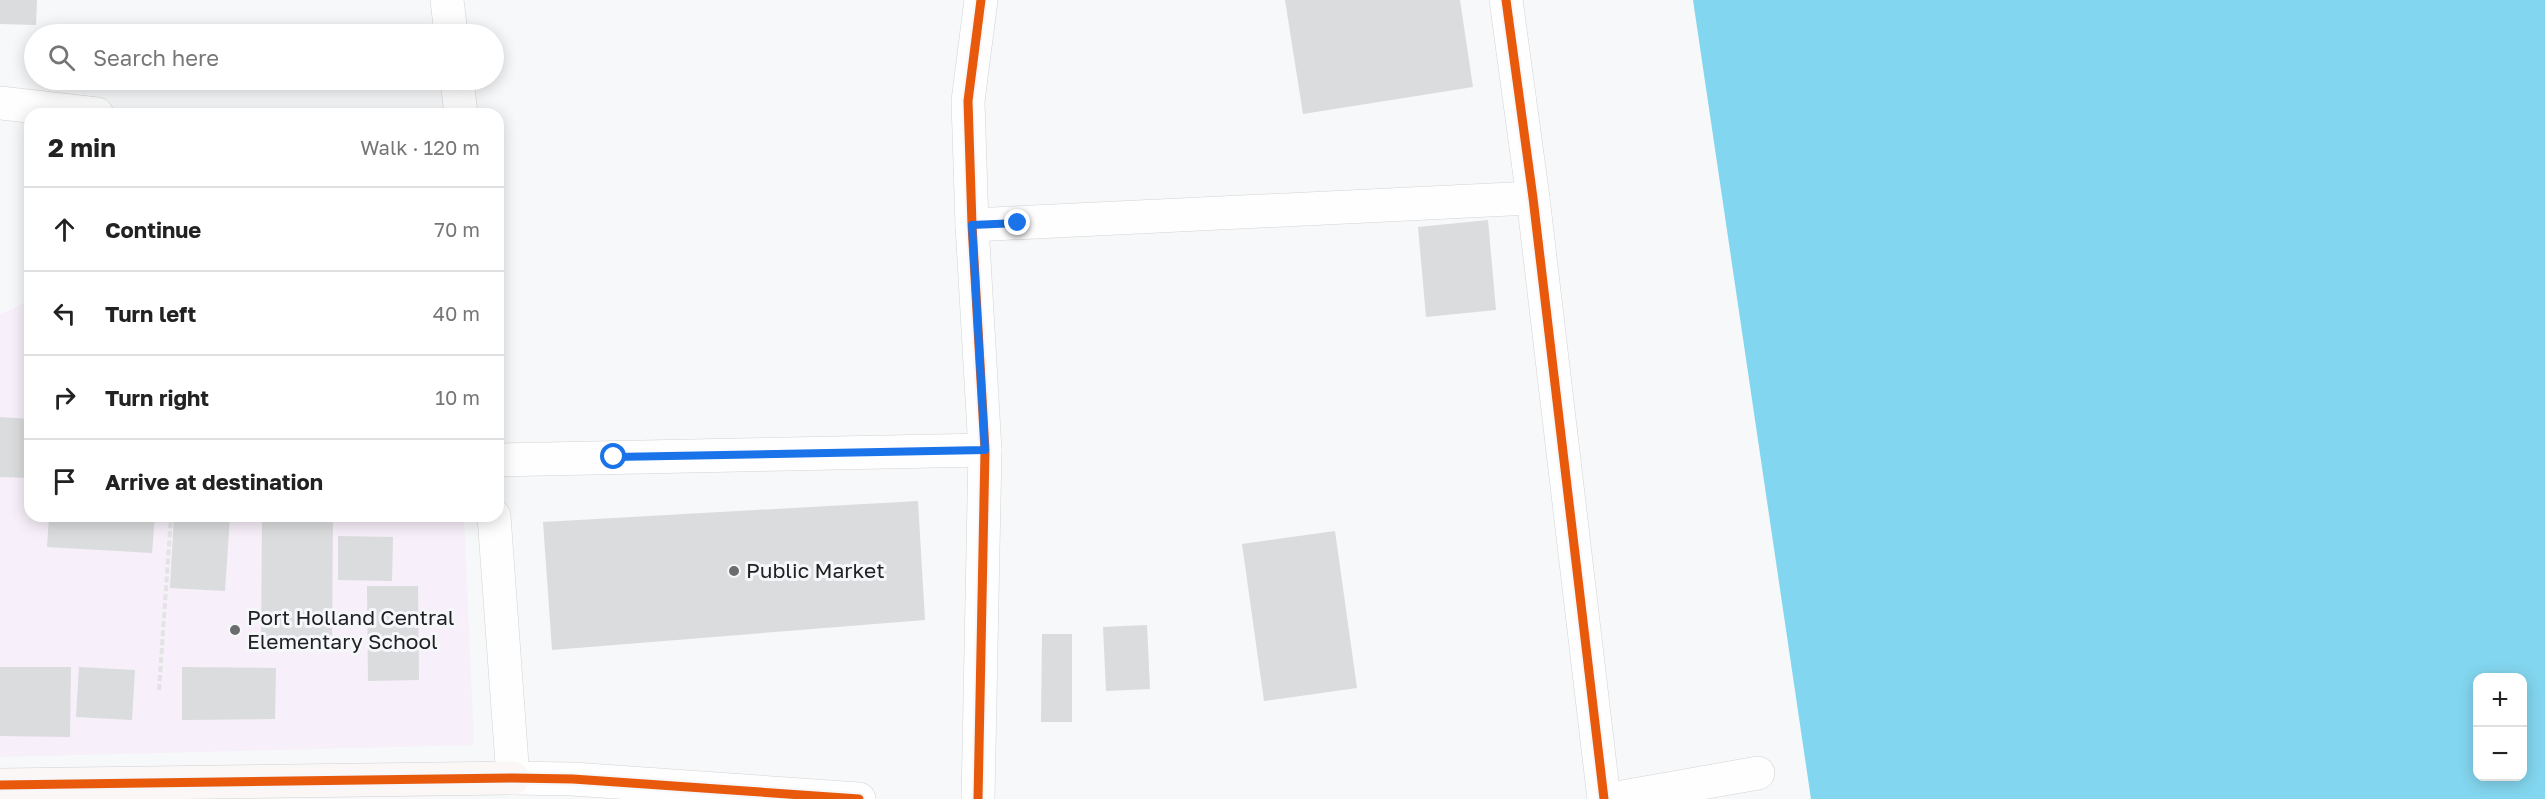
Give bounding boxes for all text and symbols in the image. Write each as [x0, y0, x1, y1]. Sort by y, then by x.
search box [24, 24, 504, 90]
icon: search [45, 41, 78, 74]
text: Search here [93, 44, 219, 71]
text: 2 min [48, 132, 116, 163]
text: Walk · 120 m [360, 135, 480, 159]
route end [1004, 209, 1030, 235]
icon: ahead [48, 213, 81, 246]
text: Continue [105, 216, 201, 243]
text: 70 m [434, 217, 480, 241]
icon: left [48, 297, 81, 330]
text: Turn left [105, 300, 196, 327]
text: 40 m [433, 301, 480, 325]
icon: right [48, 381, 81, 414]
text: Turn right [105, 384, 209, 411]
text: 10 m [435, 385, 480, 409]
route start [600, 443, 626, 469]
icon: arrive [48, 465, 81, 498]
text: Arrive at destination [105, 468, 323, 495]
place label: Public Market [746, 557, 885, 583]
marker: Public Market [727, 564, 741, 578]
place label: Port Holland Central Elementary School [247, 604, 454, 654]
marker: Port Holland Central Elementary School [228, 623, 242, 637]
map controls [2473, 673, 2527, 781]
button: + [2473, 673, 2527, 727]
button: − [2473, 727, 2527, 781]

